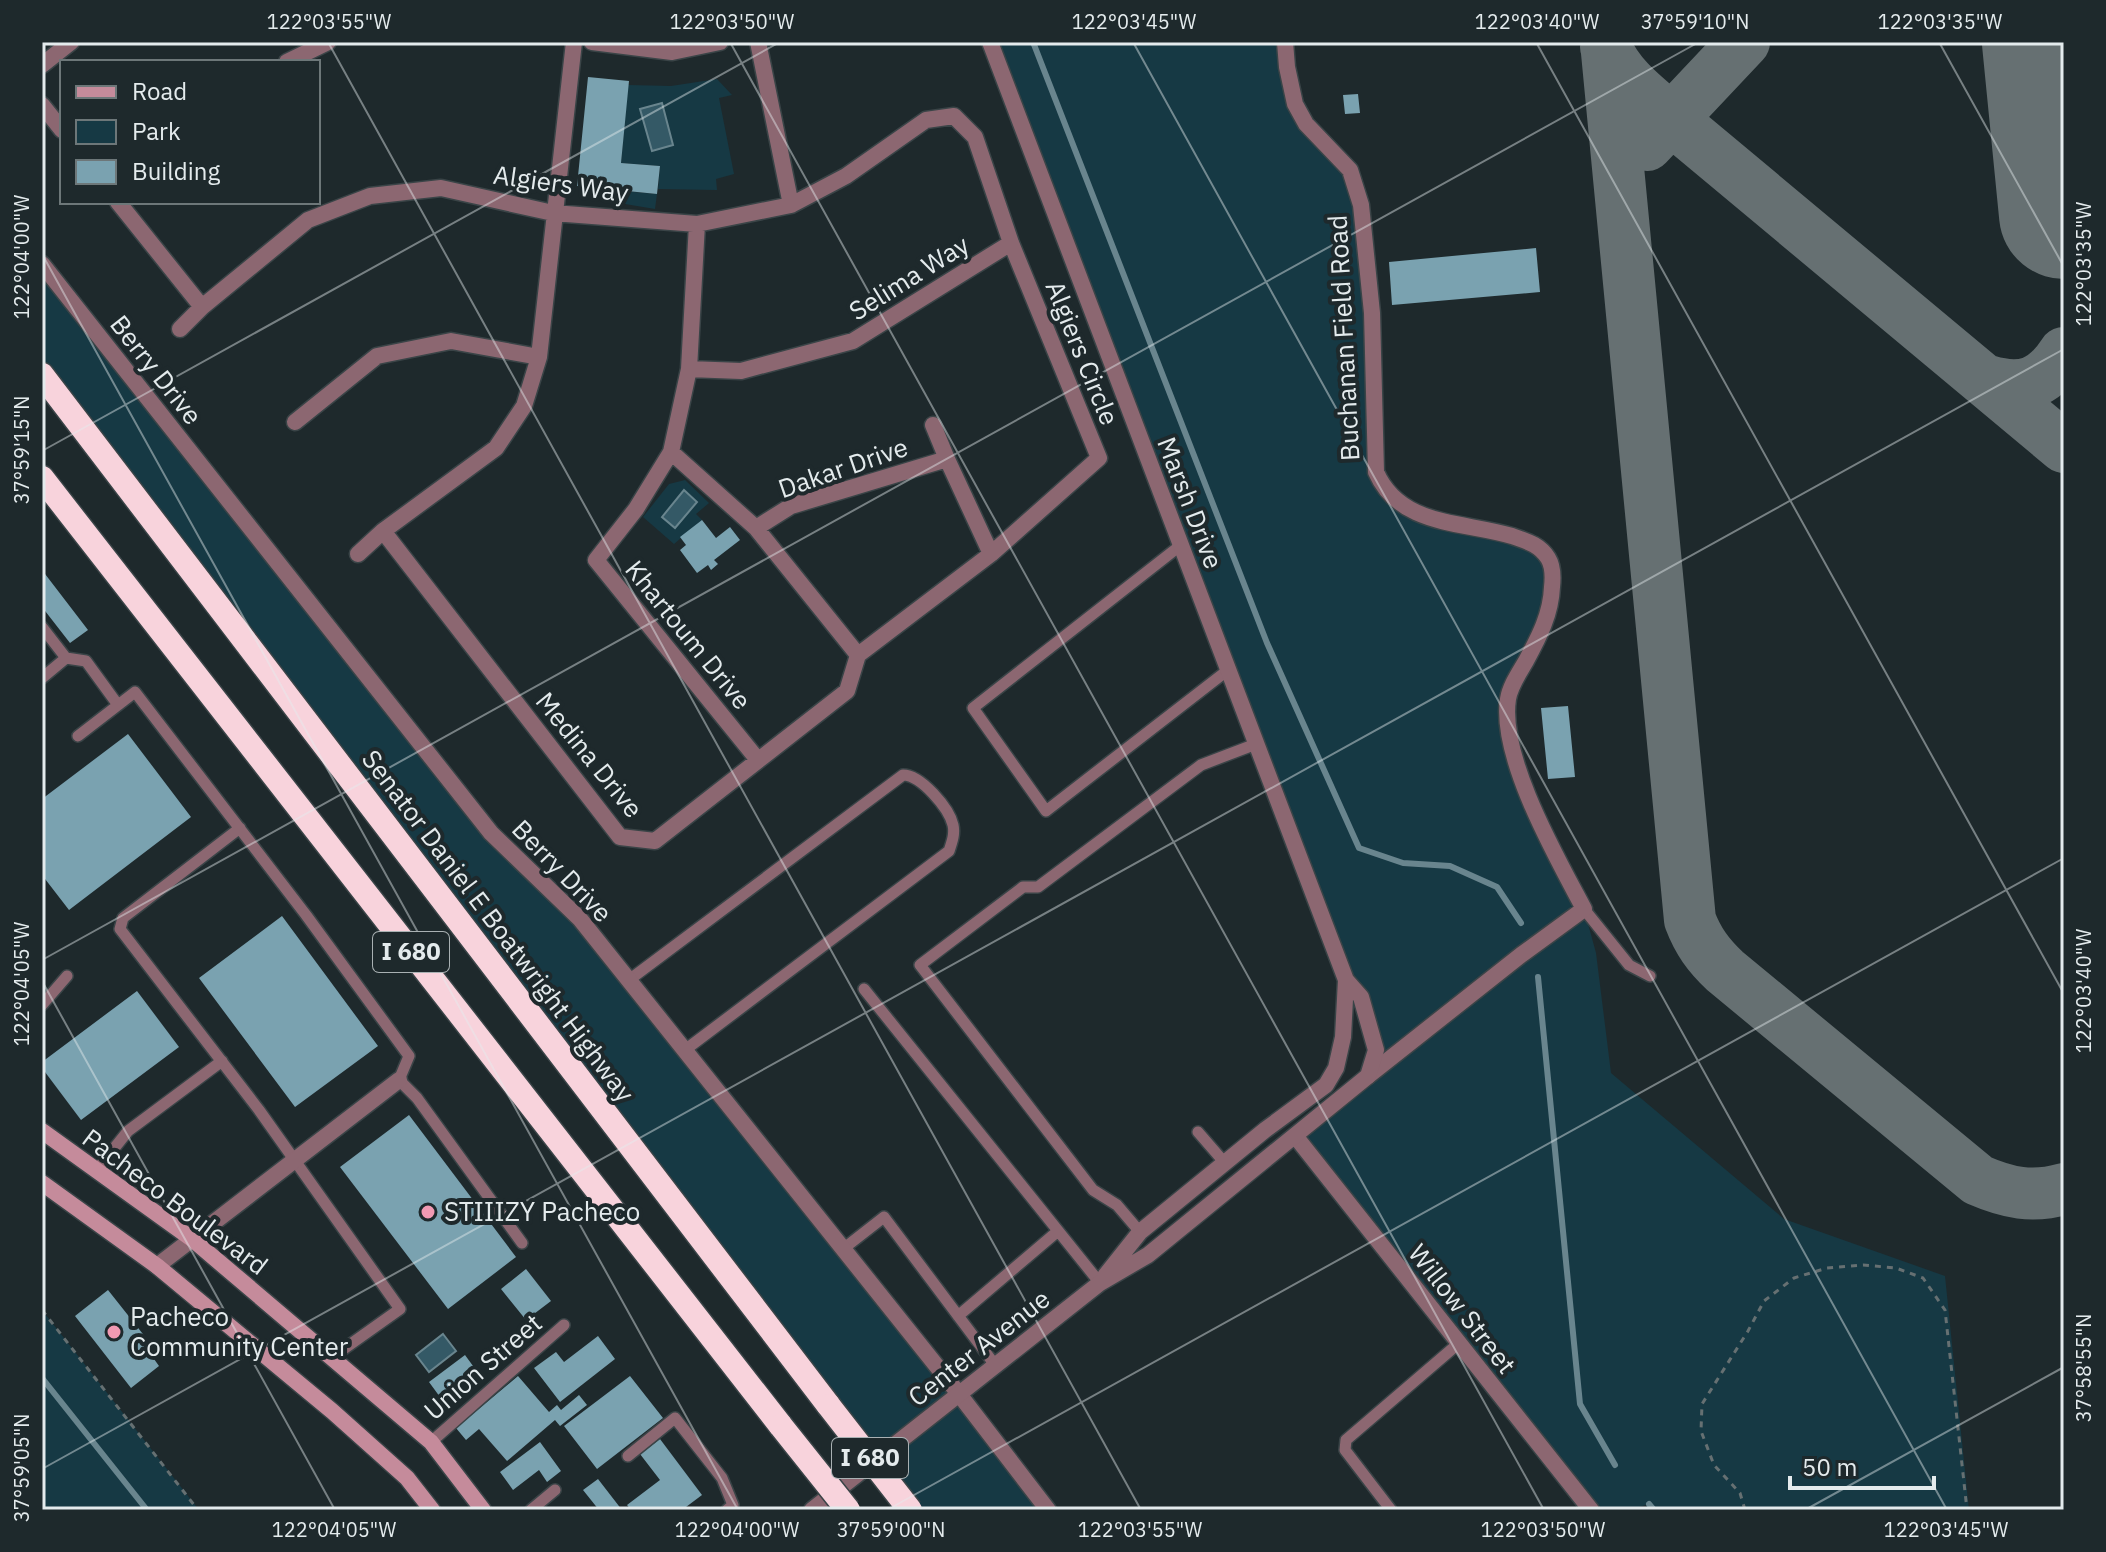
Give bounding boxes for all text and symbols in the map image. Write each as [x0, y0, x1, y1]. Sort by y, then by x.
text: 122°03'55"W [267, 8, 392, 35]
text: 122°03'50"W [670, 8, 795, 35]
text: 122°03'45"W [1072, 8, 1197, 35]
text: 122°03'40"W [1475, 8, 1600, 35]
text: 37°59'10"N [1641, 8, 1749, 35]
text: 122°03'35"W [1878, 8, 2003, 35]
legend [60, 60, 320, 204]
text: Road [132, 75, 187, 107]
text: Park [132, 115, 181, 147]
text: Building [132, 155, 220, 187]
street label: Algiers Way [491, 157, 631, 209]
text: 122°04'00"W [8, 194, 35, 319]
text: 122°03'35"W [2070, 201, 2097, 326]
street label: Buchanan Field Road [1320, 214, 1366, 462]
street label: Selima Way [842, 227, 975, 327]
street label: Algiers Circle [1038, 275, 1127, 430]
street label: Berry Drive [103, 308, 210, 431]
text: 37°59'15"N [8, 396, 35, 504]
street label: Dakar Drive [773, 429, 912, 505]
street label: Marsh Drive [1150, 432, 1232, 573]
street label: Khartoum Drive [618, 553, 759, 716]
street label: Medina Drive [529, 685, 651, 824]
street label: Senator Daniel E Boatwright Highway [355, 742, 643, 1108]
street label: Berry Drive [505, 812, 620, 929]
text: 122°04'05"W [8, 921, 35, 1046]
text: 122°03'40"W [2070, 928, 2097, 1053]
road number: I 680 [373, 932, 449, 972]
street label: Pacheco Boulevard [76, 1120, 275, 1282]
place label: STIIIZY Pacheco [444, 1194, 640, 1228]
marker: STIIIZY Pacheco [419, 1203, 437, 1221]
street label: Willow Street [1402, 1237, 1524, 1380]
street label: Center Avenue [901, 1281, 1056, 1413]
place label: Pacheco Community Center [130, 1299, 349, 1363]
street label: Union Street [416, 1306, 548, 1427]
text: 37°58'55"N [2070, 1314, 2097, 1422]
marker: Pacheco Community Center [105, 1323, 123, 1341]
text: 37°59'05"N [8, 1414, 35, 1522]
road number: I 680 [832, 1438, 908, 1478]
scale bar [1790, 1440, 1934, 1490]
text: 50 m [1802, 1451, 1857, 1483]
text: 122°04'05"W [272, 1516, 397, 1543]
text: 122°04'00"W [675, 1516, 800, 1543]
text: 37°59'00"N [837, 1516, 945, 1543]
text: 122°03'55"W [1078, 1516, 1203, 1543]
text: 122°03'50"W [1481, 1516, 1606, 1543]
text: 122°03'45"W [1884, 1516, 2009, 1543]

